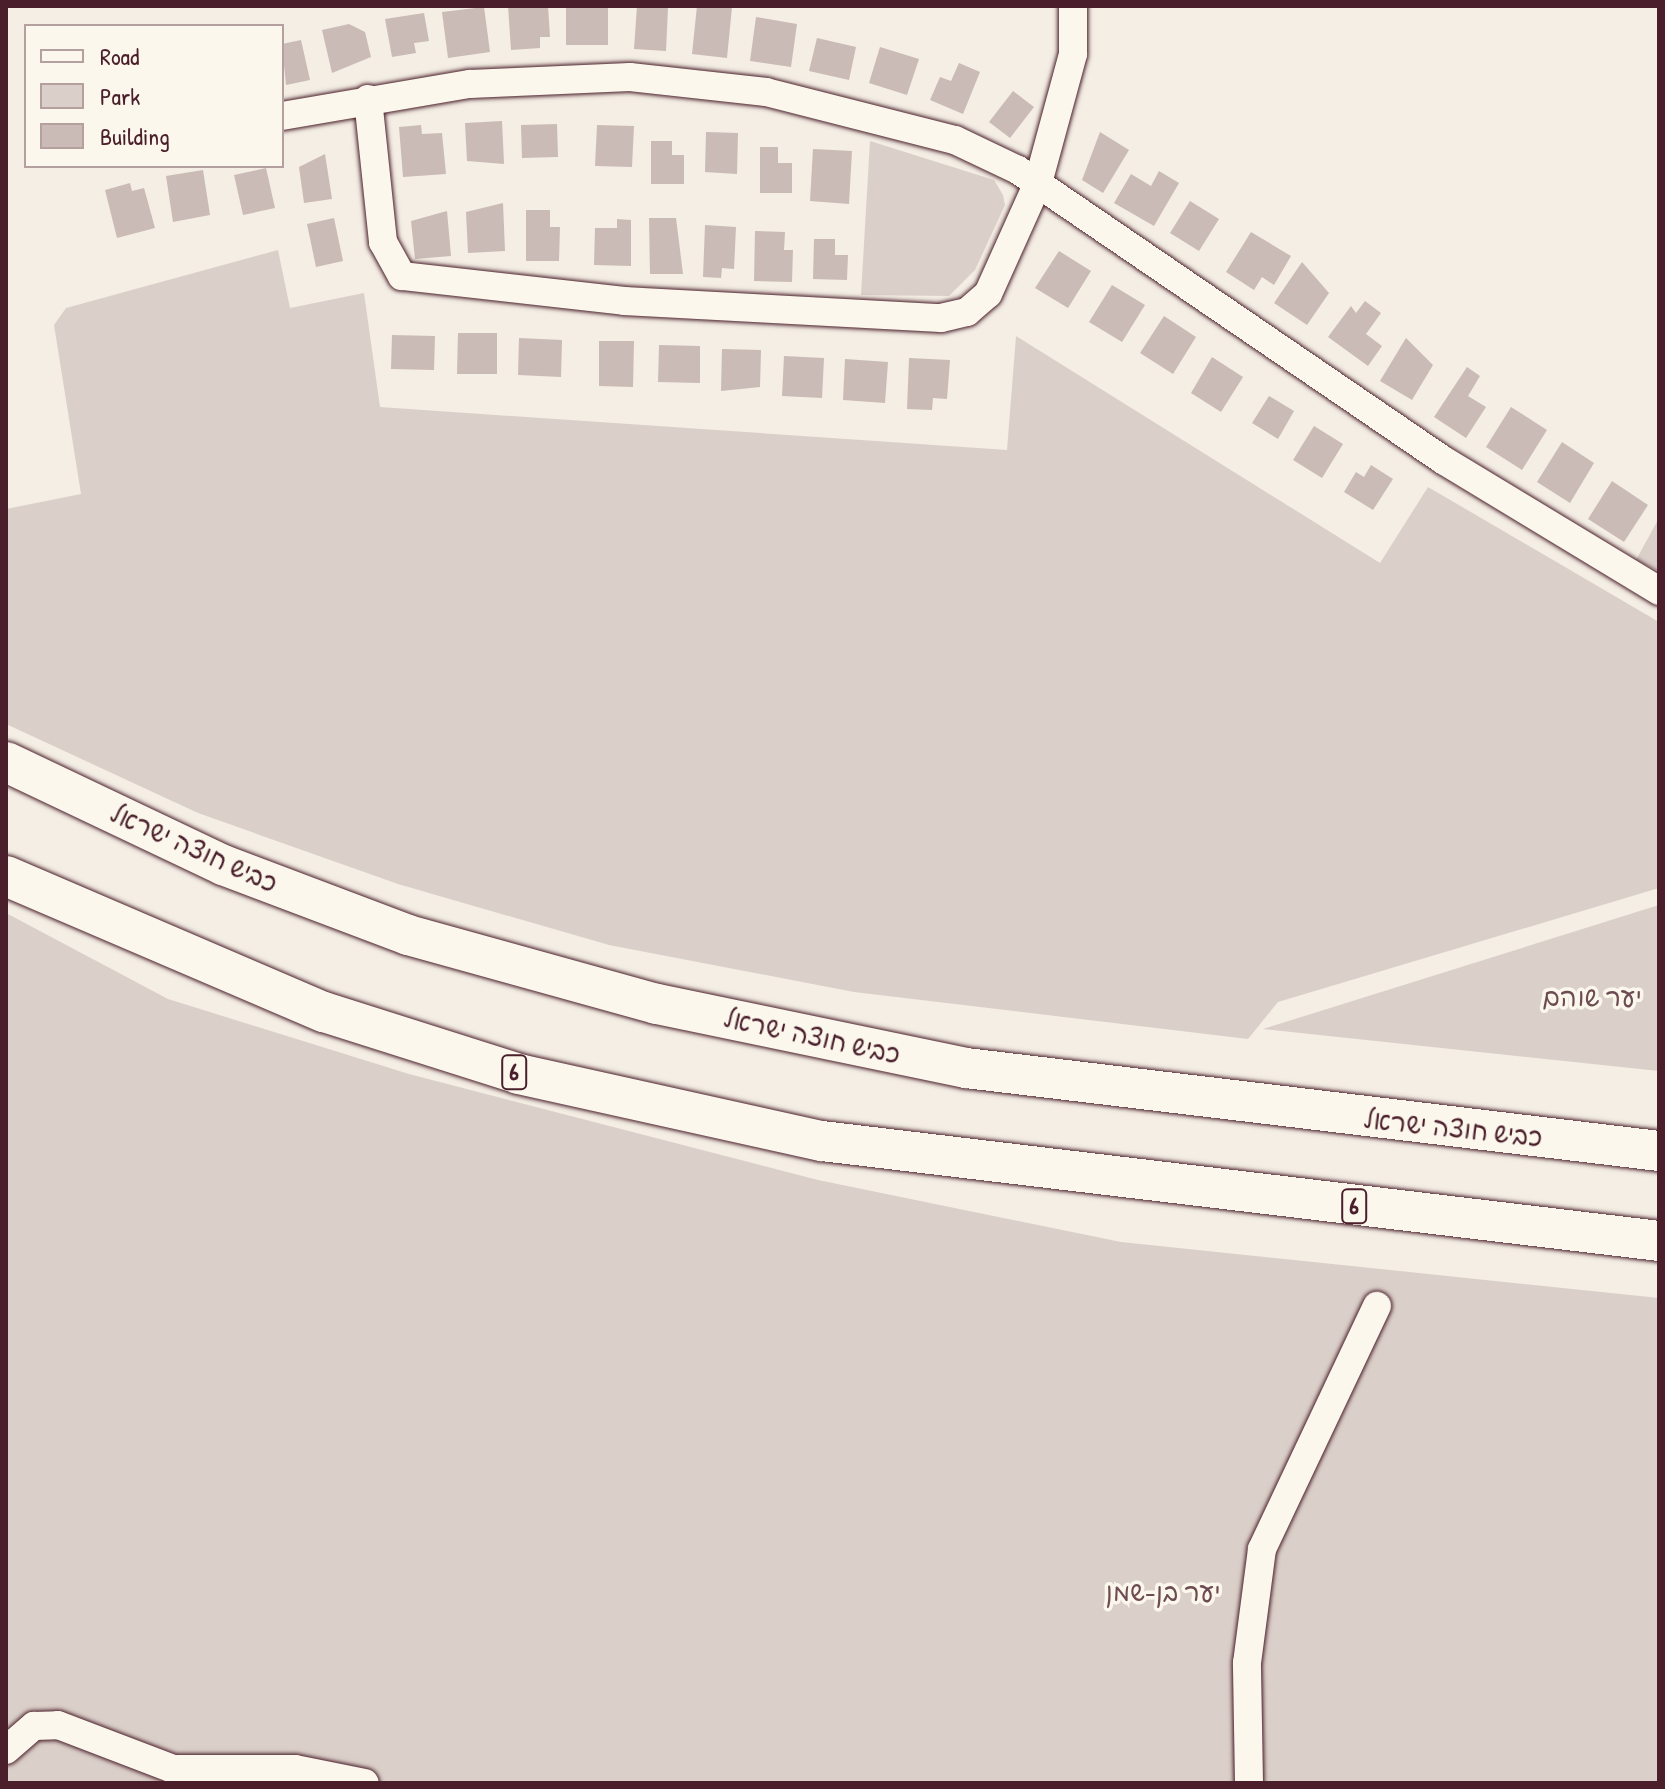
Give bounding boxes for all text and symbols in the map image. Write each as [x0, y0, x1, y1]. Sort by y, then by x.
legend [24, 24, 284, 168]
text: Road [100, 40, 139, 72]
text: Park [100, 80, 140, 112]
text: Building [100, 120, 170, 152]
street label: כביש חוצה ישראל [106, 797, 282, 899]
park label: יער שוהם [1542, 981, 1642, 1013]
street label: כביש חוצה ישראל [721, 1002, 903, 1070]
road number: 6 [500, 1052, 528, 1092]
street label: כביש חוצה ישראל [1362, 1103, 1544, 1153]
road number: 6 [1340, 1186, 1368, 1226]
park label: יער בן-שמן [1106, 1576, 1220, 1608]

